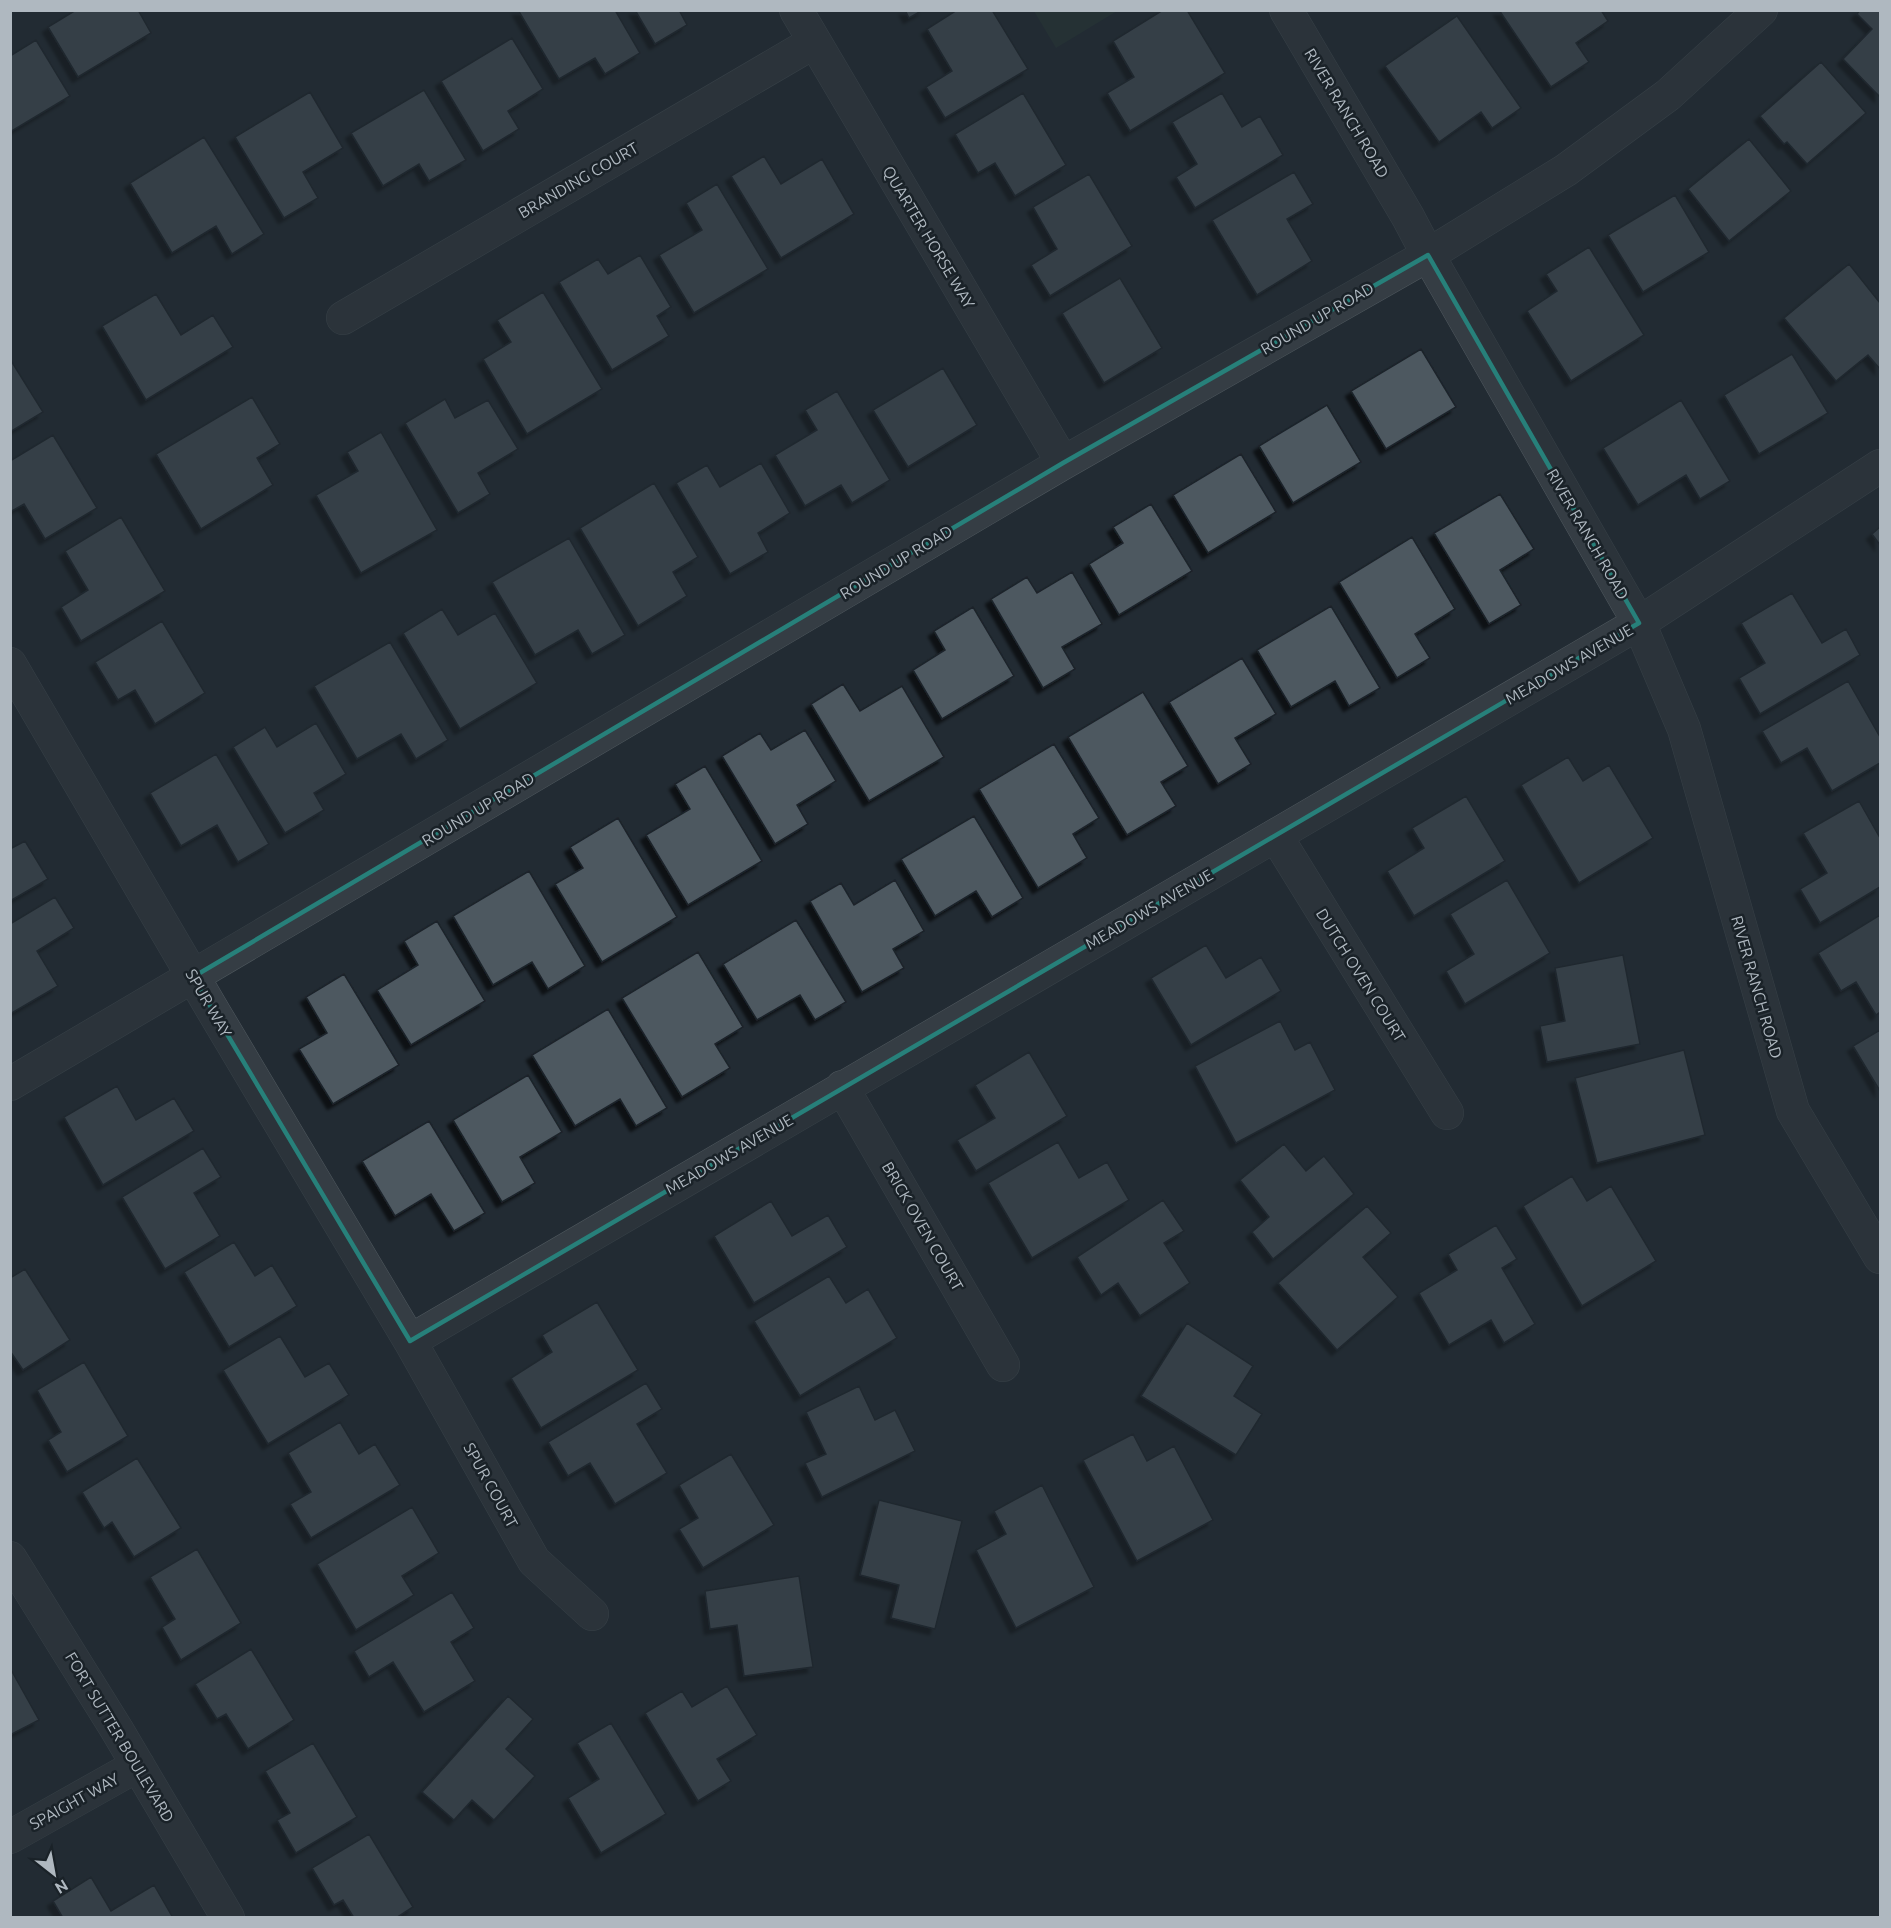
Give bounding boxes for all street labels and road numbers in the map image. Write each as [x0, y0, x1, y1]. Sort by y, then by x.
street label: RIVER RANCH ROAD [1301, 45, 1393, 181]
street label: BRANDING COURT [515, 138, 641, 222]
street label: QUARTER HORSE WAY [879, 163, 979, 312]
street label: ROUND UP ROAD [1257, 278, 1377, 358]
street label: RIVER RANCH ROAD [1543, 466, 1633, 602]
street label: ROUND UP ROAD [837, 521, 955, 603]
street label: MEADOWS AVENUE [1502, 620, 1636, 708]
street label: ROUND UP ROAD [419, 768, 537, 850]
street label: MEADOWS AVENUE [1082, 865, 1216, 953]
street label: DUTCH OVEN COURT [1313, 905, 1409, 1045]
street label: RIVER RANCH ROAD [1728, 914, 1786, 1060]
street label: SPUR WAY [182, 966, 236, 1041]
street label: MEADOWS AVENUE [662, 1110, 796, 1198]
street label: BRICK OVEN COURT [879, 1158, 967, 1294]
street label: SPUR COURT [460, 1439, 522, 1531]
street label: FORT SUTTER BOULEVARD [62, 1649, 178, 1825]
street label: SPAIGHT WAY [26, 1769, 122, 1833]

